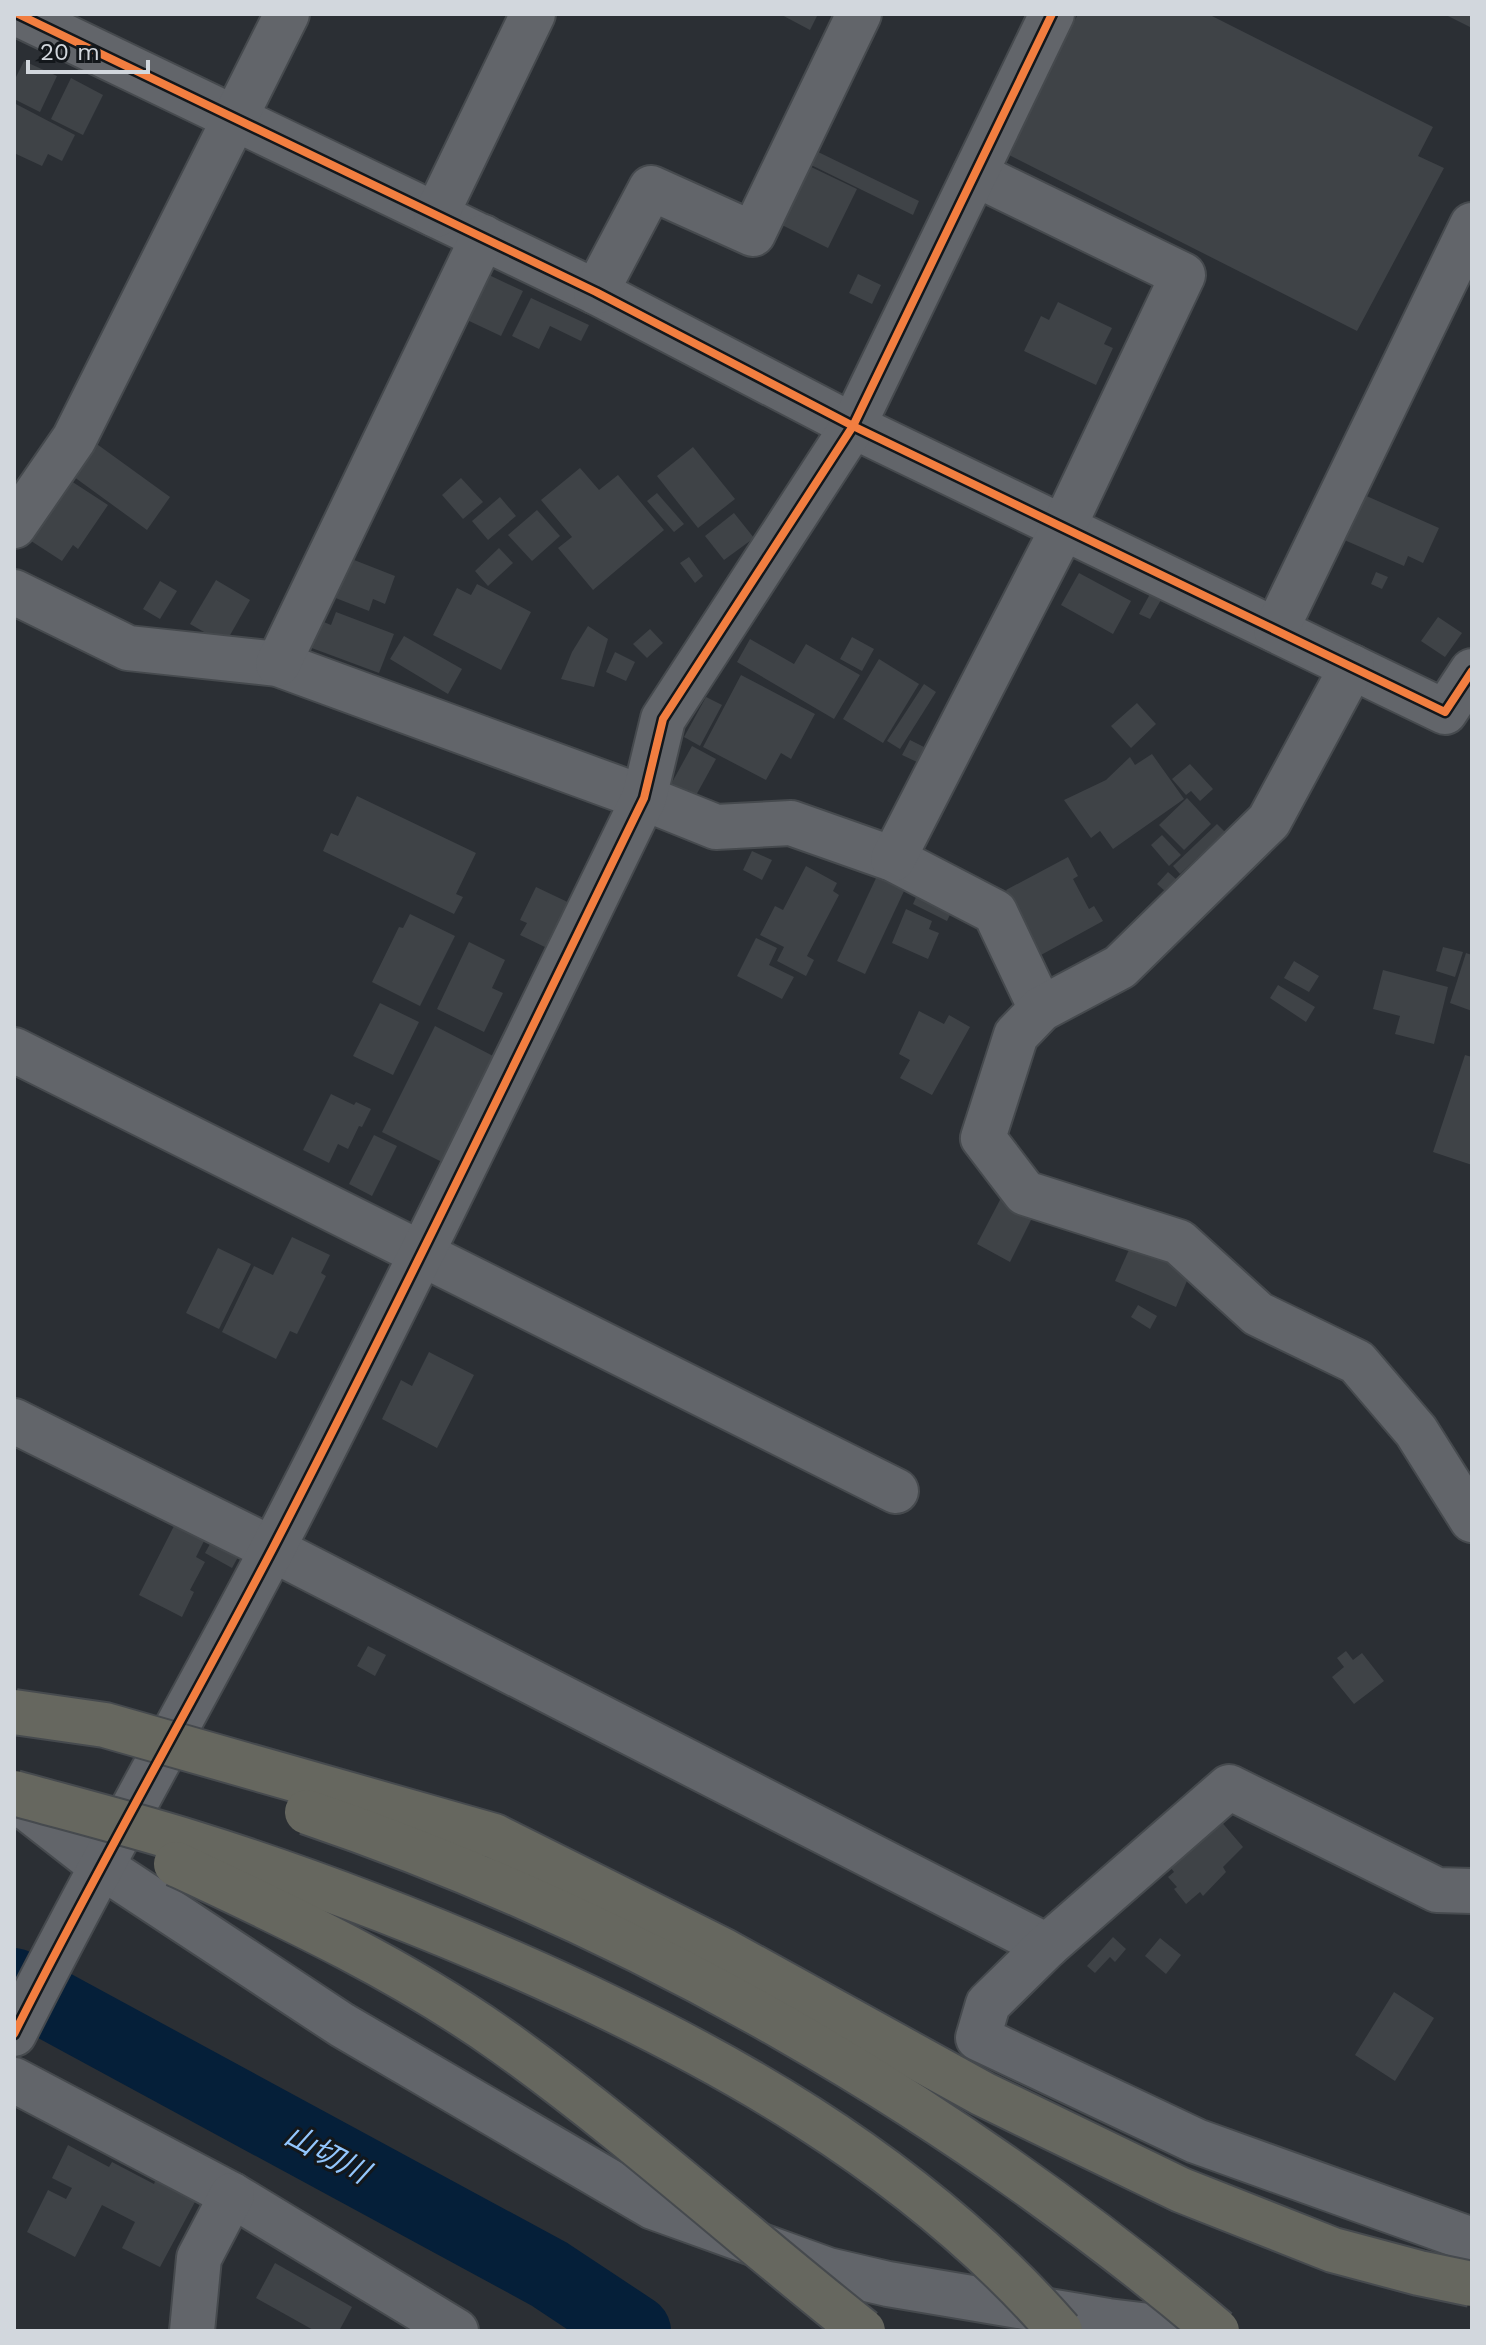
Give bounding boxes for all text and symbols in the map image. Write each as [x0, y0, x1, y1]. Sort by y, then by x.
scale bar [28, 24, 148, 74]
text: 20 m [40, 38, 100, 66]
water label: 山切川 [279, 2117, 378, 2192]

